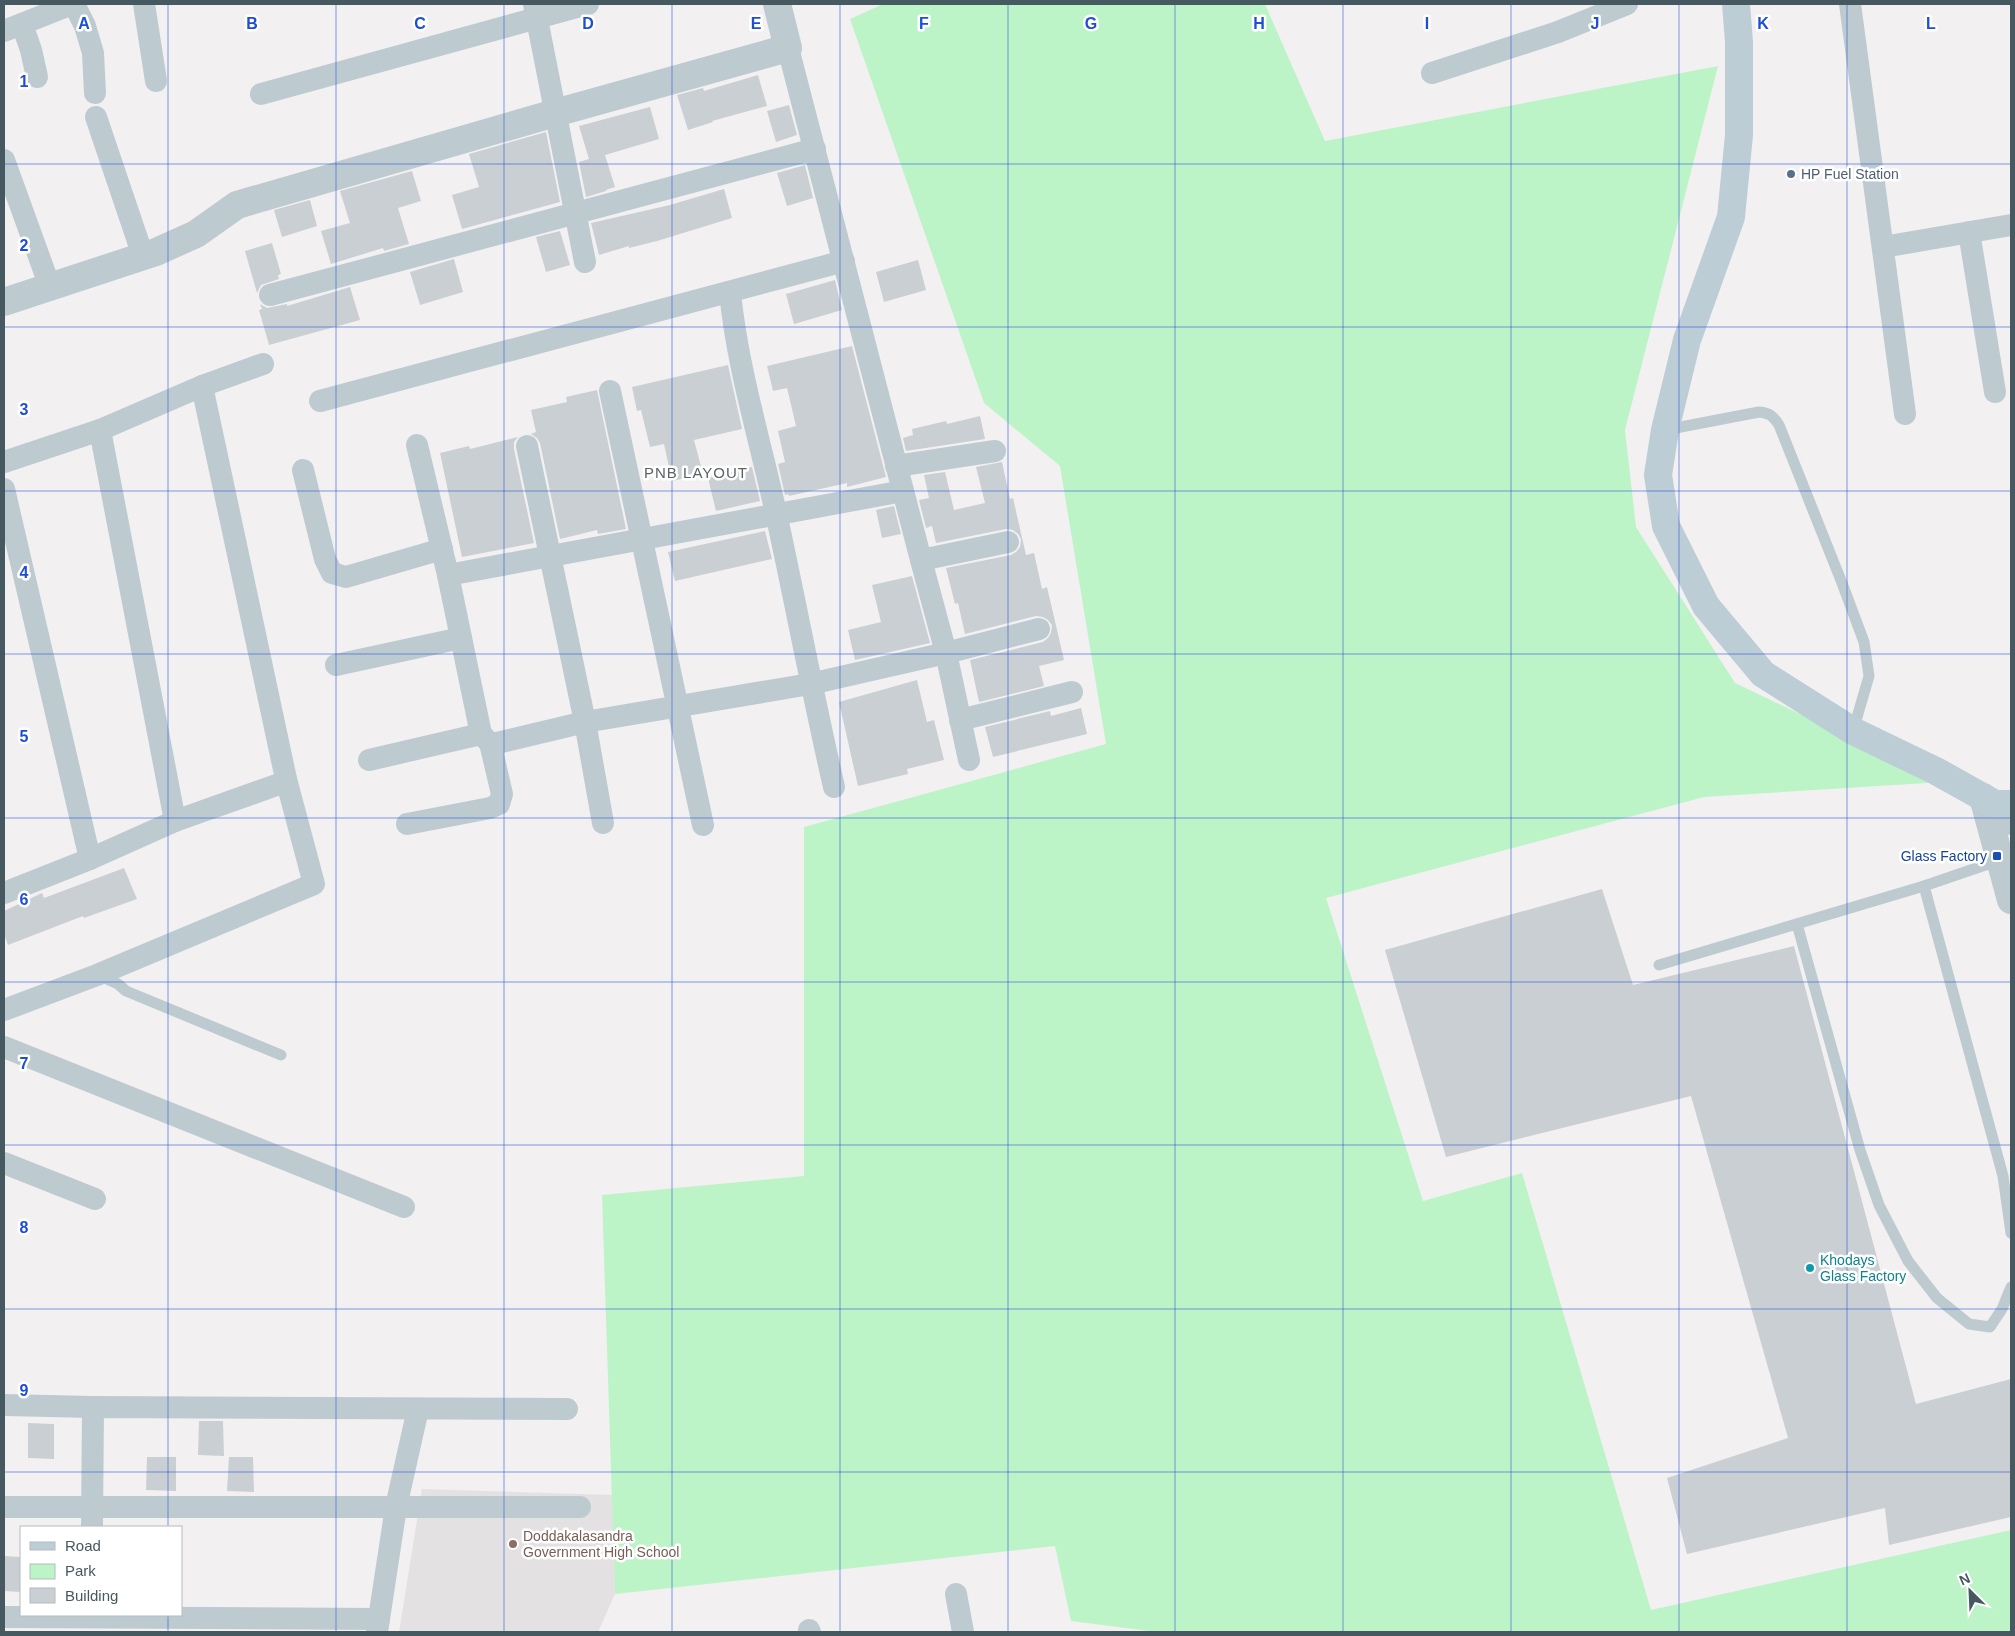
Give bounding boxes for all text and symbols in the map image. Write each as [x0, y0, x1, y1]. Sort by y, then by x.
text: A [78, 15, 90, 32]
text: B [246, 15, 258, 32]
text: C [414, 15, 426, 32]
text: D [582, 15, 594, 32]
text: E [751, 15, 762, 32]
text: F [919, 15, 929, 32]
text: G [1085, 15, 1097, 32]
text: H [1253, 15, 1265, 32]
text: I [1425, 15, 1429, 32]
text: J [1591, 15, 1599, 32]
text: K [1757, 15, 1769, 32]
text: L [1926, 15, 1936, 32]
text: 1 [20, 73, 29, 90]
place label: HP Fuel Station [1801, 166, 1899, 182]
marker: HP Fuel Station [1785, 168, 1797, 180]
text: 2 [20, 237, 29, 254]
text: 3 [20, 401, 29, 418]
district label: PNB LAYOUT [644, 464, 748, 481]
text: 4 [20, 564, 29, 581]
text: 5 [20, 728, 29, 745]
place label: Glass Factory [1901, 848, 1987, 864]
marker: Glass Factory [1991, 850, 2003, 862]
text: 6 [20, 891, 29, 908]
text: 7 [20, 1055, 29, 1072]
text: 8 [20, 1219, 29, 1236]
place label: Khodays Glass Factory [1820, 1252, 1906, 1284]
marker: Khodays Glass Factory [1804, 1262, 1816, 1274]
text: 9 [20, 1382, 29, 1399]
legend [20, 1526, 182, 1616]
place label: Doddakalasandra Government High School [523, 1528, 679, 1560]
text: Road [65, 1537, 101, 1554]
marker: Doddakalasandra Government High School [507, 1538, 519, 1550]
text: Park [65, 1562, 96, 1579]
north arrow [1945, 1566, 1995, 1616]
text: N [1957, 1570, 1973, 1588]
text: Building [65, 1587, 118, 1604]

